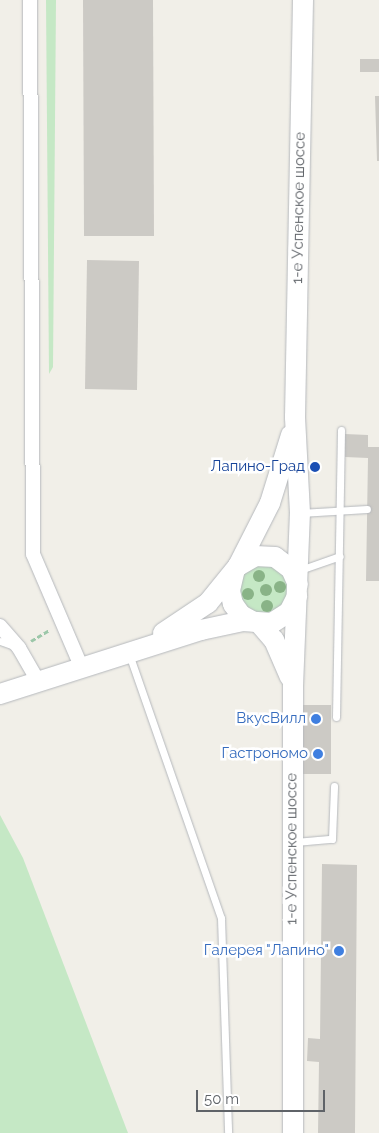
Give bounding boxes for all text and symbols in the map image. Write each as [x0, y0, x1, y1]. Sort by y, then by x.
street label: 1-е Успенское шоссе [289, 132, 309, 284]
place label: Лапино-Град [211, 458, 305, 476]
marker: Лапино-Град [309, 461, 321, 473]
place label: ВкусВилл [236, 710, 306, 728]
marker: ВкусВилл [310, 713, 322, 725]
place label: Гастрономо [221, 745, 308, 763]
marker: Гастрономо [312, 748, 324, 760]
street label: 1-е Успенское шоссе [283, 773, 301, 925]
place label: Галерея "Лапино" [203, 942, 329, 960]
marker: Галерея "Лапино" [333, 945, 345, 957]
scale bar [199, 1080, 328, 1112]
text: 50 m [204, 1090, 239, 1108]

